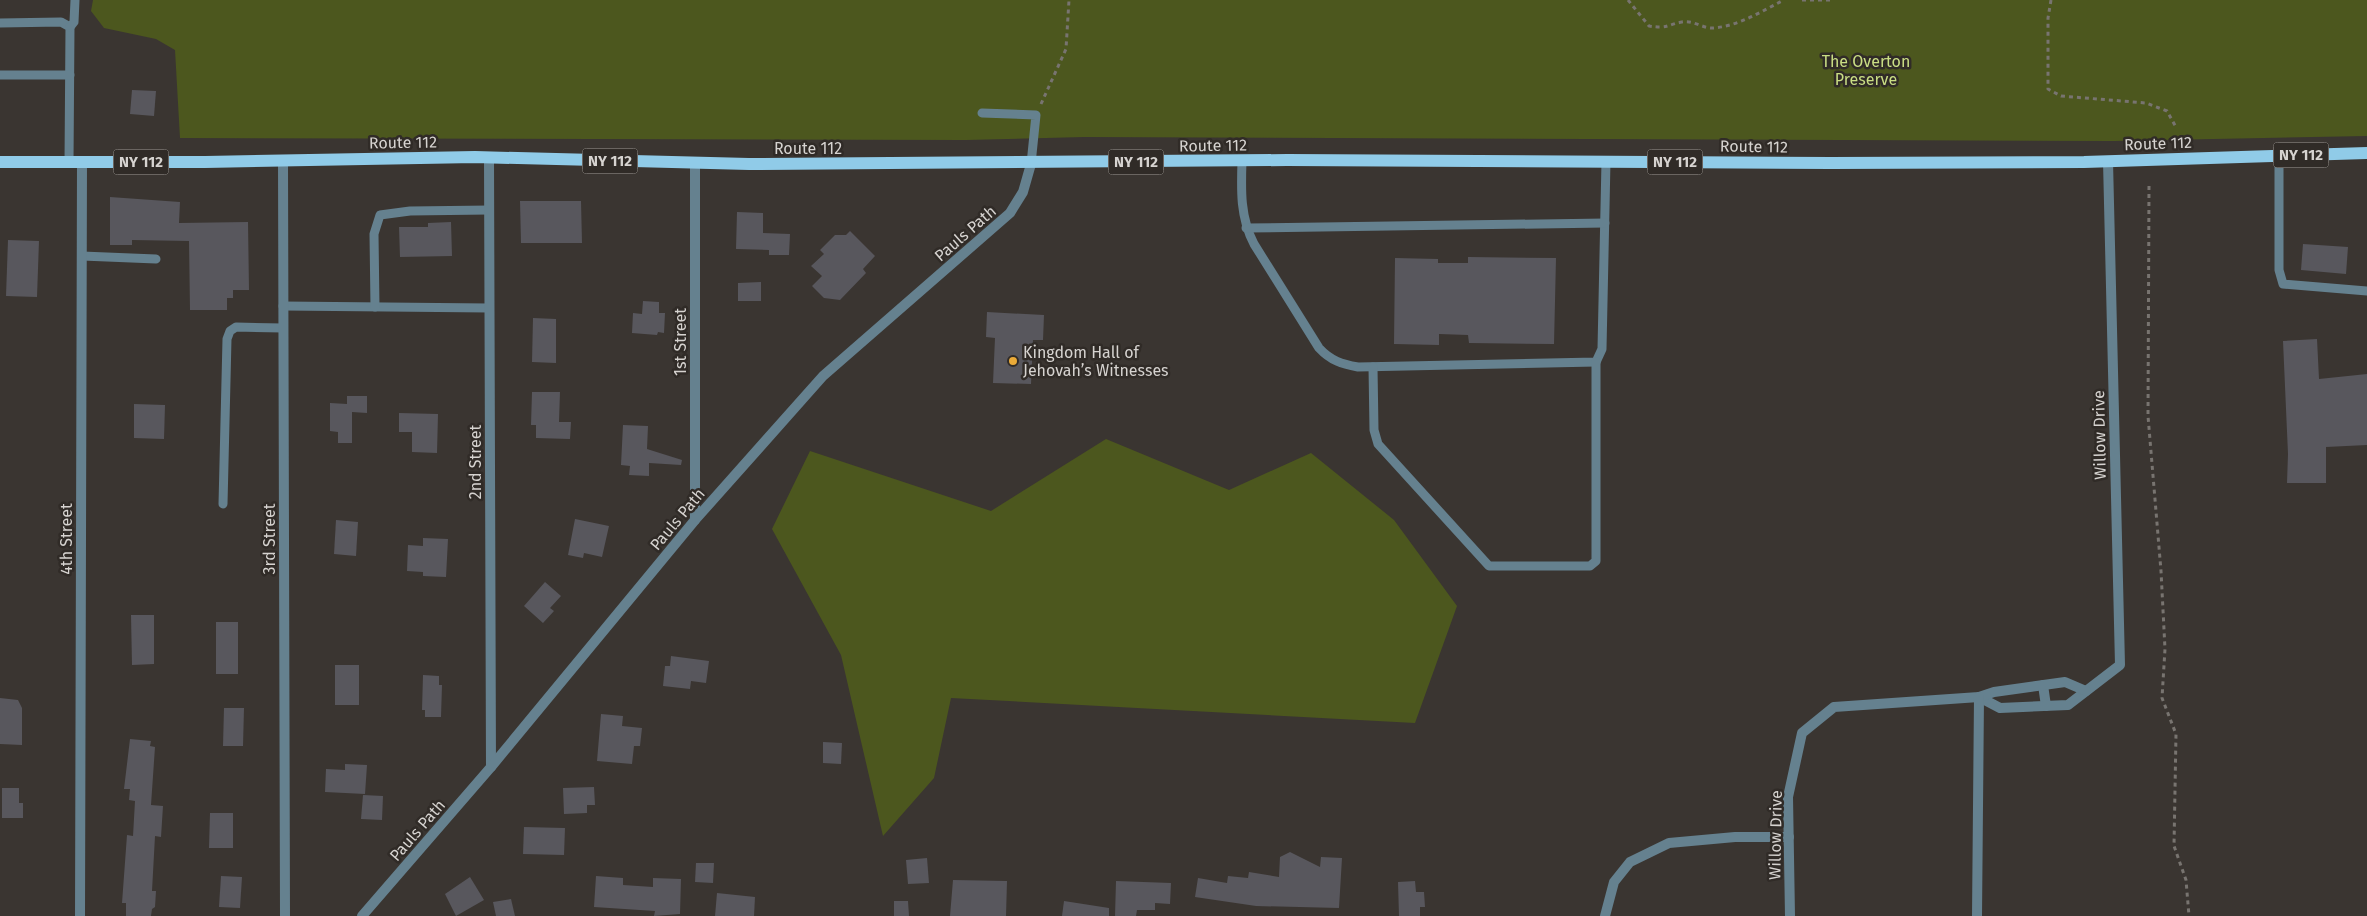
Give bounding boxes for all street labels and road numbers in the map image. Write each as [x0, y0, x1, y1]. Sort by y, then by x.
street label: Route 112 [369, 132, 437, 153]
street label: Route 112 [2124, 133, 2192, 154]
street label: Route 112 [1179, 135, 1247, 156]
street label: Route 112 [1720, 136, 1788, 157]
street label: Route 112 [774, 139, 842, 158]
road number: NY 112 [2274, 142, 2328, 168]
road number: NY 112 [582, 148, 638, 174]
road number: NY 112 [114, 150, 168, 174]
road number: NY 112 [1108, 150, 1164, 174]
road number: NY 112 [1648, 150, 1702, 174]
street label: Pauls Path [931, 202, 1000, 265]
street label: 1st Street [671, 308, 690, 376]
street label: Willow Drive [2089, 390, 2110, 480]
street label: 2nd Street [466, 425, 485, 499]
street label: Pauls Path [646, 484, 709, 554]
street label: 4th Street [57, 503, 76, 575]
street label: 3rd Street [260, 503, 279, 574]
street label: Willow Drive [1765, 790, 1786, 880]
street label: Pauls Path [386, 796, 449, 865]

